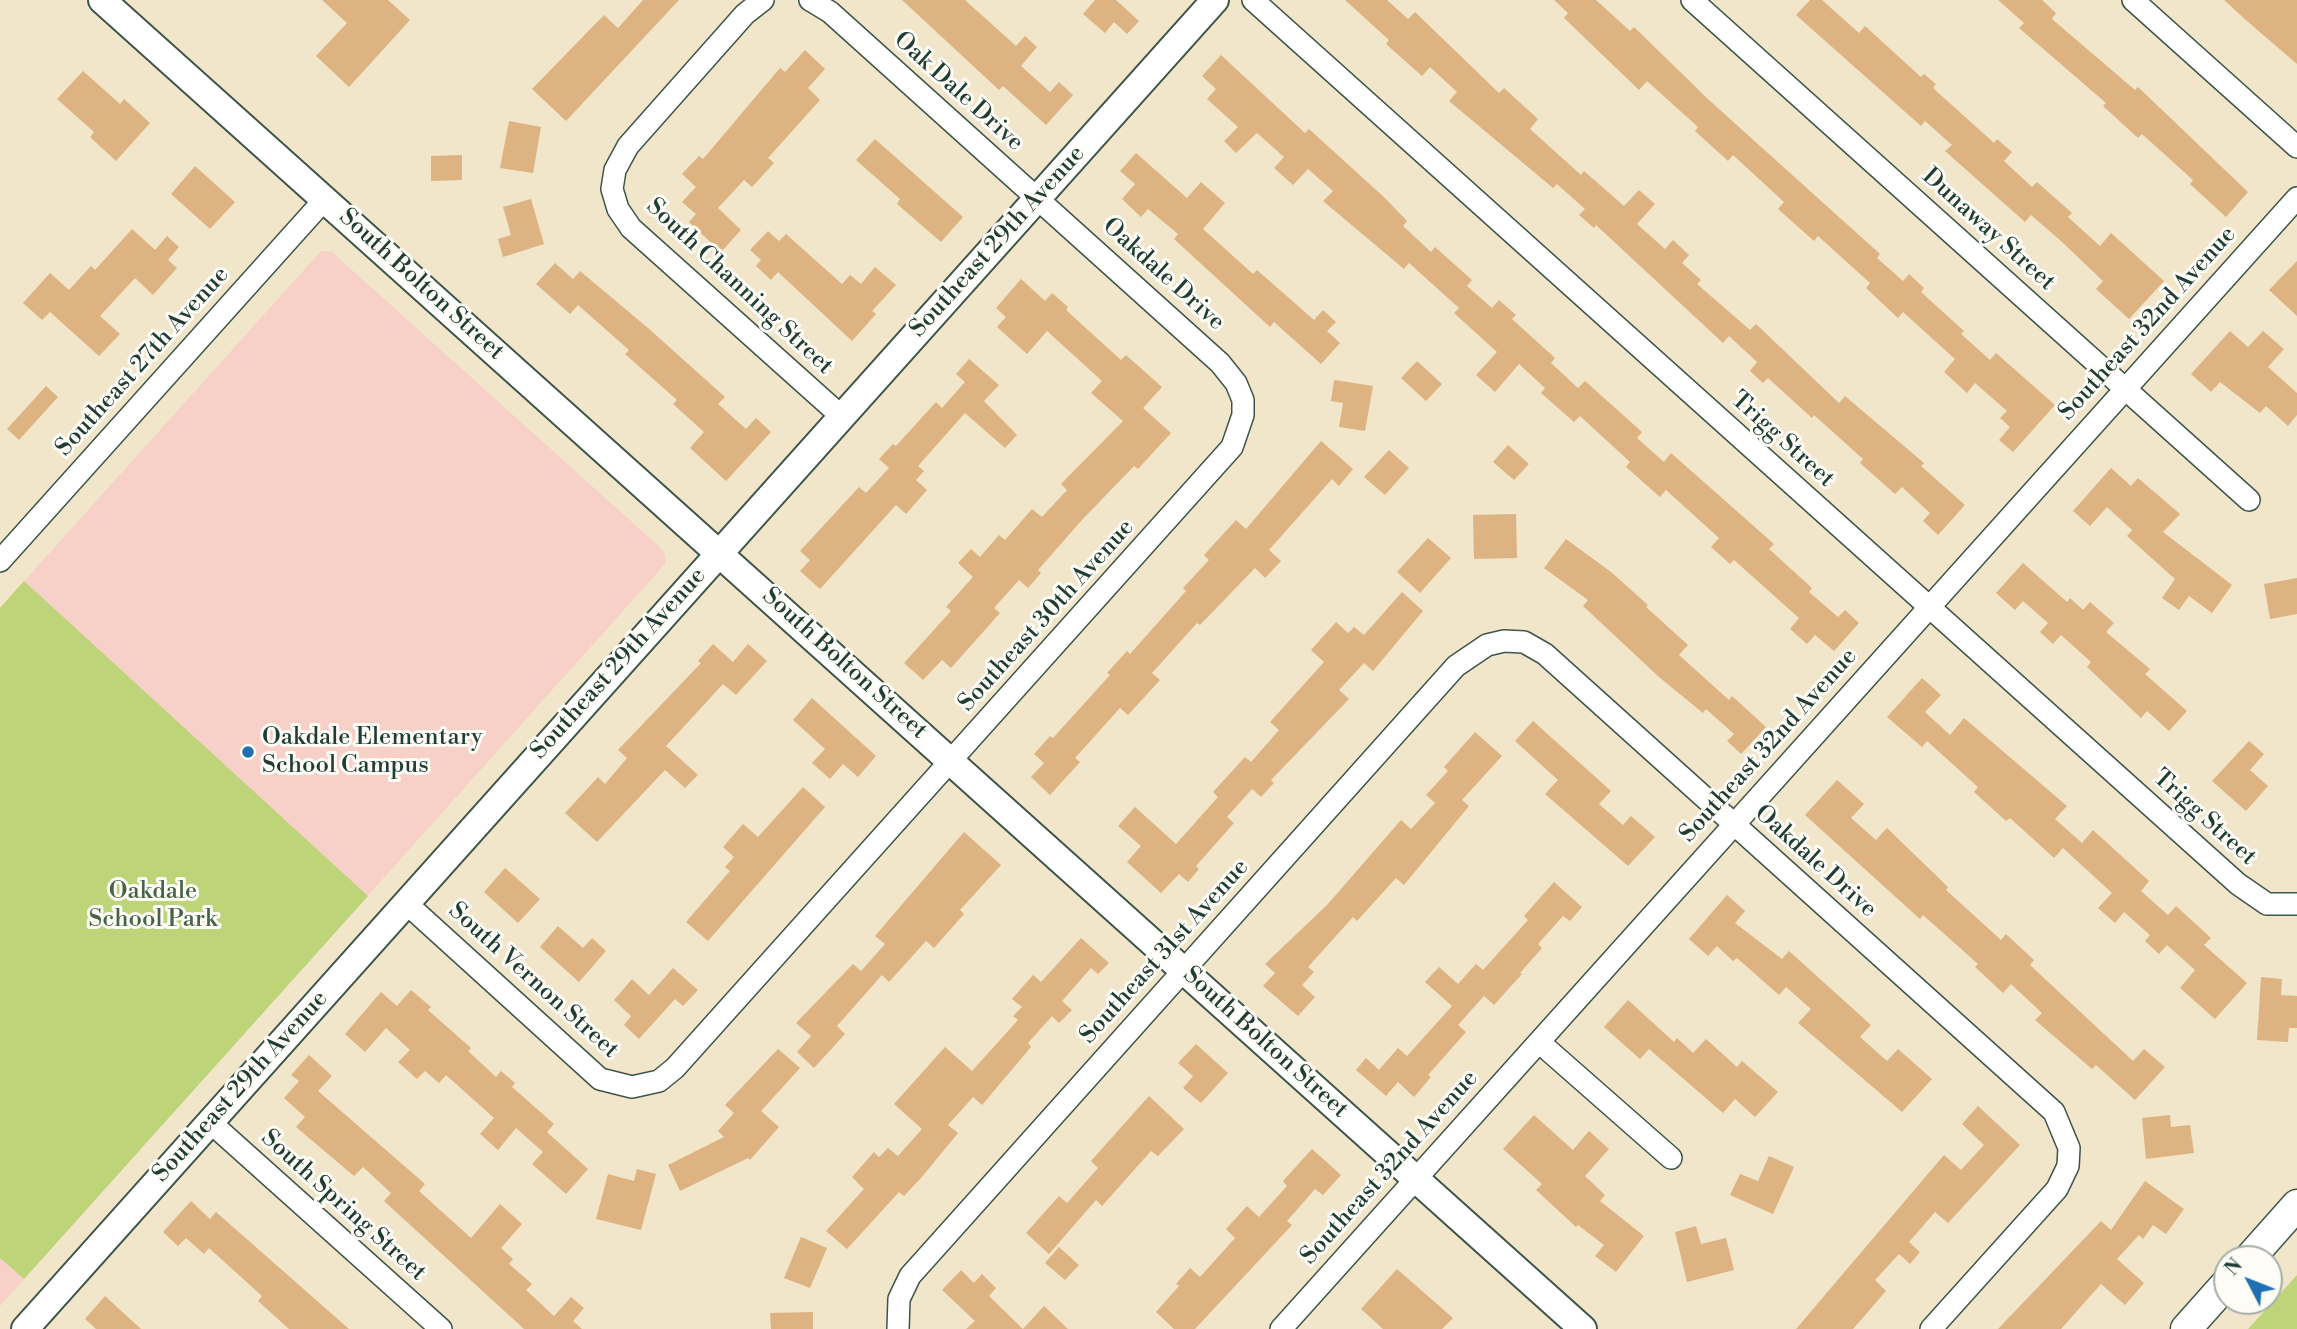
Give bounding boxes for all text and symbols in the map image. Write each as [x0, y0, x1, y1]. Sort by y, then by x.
street label: Oak Dale Drive [887, 26, 1029, 158]
street label: Southeast 29th Avenue [904, 140, 1092, 344]
street label: Dunaway Street [1916, 163, 2060, 297]
street label: South Channing Street [639, 193, 839, 381]
street label: South Bolton Street [332, 203, 510, 367]
street label: Oakdale Drive [1096, 213, 1230, 337]
street label: Southeast 32nd Avenue [2053, 221, 2243, 427]
street label: Southeast 27th Avenue [50, 261, 236, 463]
street label: Trigg Street [1724, 386, 1840, 494]
street label: Southeast 30th Avenue [953, 514, 1141, 718]
street label: Southeast 29th Avenue [525, 562, 713, 766]
street label: South Bolton Street [755, 582, 933, 746]
street label: Southeast 32nd Avenue [1674, 643, 1864, 849]
place label: Oakdale Elementary School Campus [262, 724, 483, 780]
marker: Oakdale Elementary School Campus [240, 744, 256, 760]
street label: Trigg Street [2146, 764, 2262, 872]
street label: Oakdale Drive [1748, 800, 1882, 924]
street label: Southeast 31st Avenue [1074, 854, 1256, 1050]
park label: Oakdale School Park [89, 878, 217, 934]
street label: South Vernon Street [442, 897, 624, 1065]
street label: South Bolton Street [1176, 961, 1354, 1125]
street label: Southeast 29th Avenue [147, 985, 335, 1189]
street label: Southeast 32nd Avenue [1295, 1065, 1485, 1271]
street label: South Spring Street [254, 1124, 432, 1288]
north arrow [2213, 1245, 2283, 1315]
text: N [2220, 1254, 2248, 1281]

